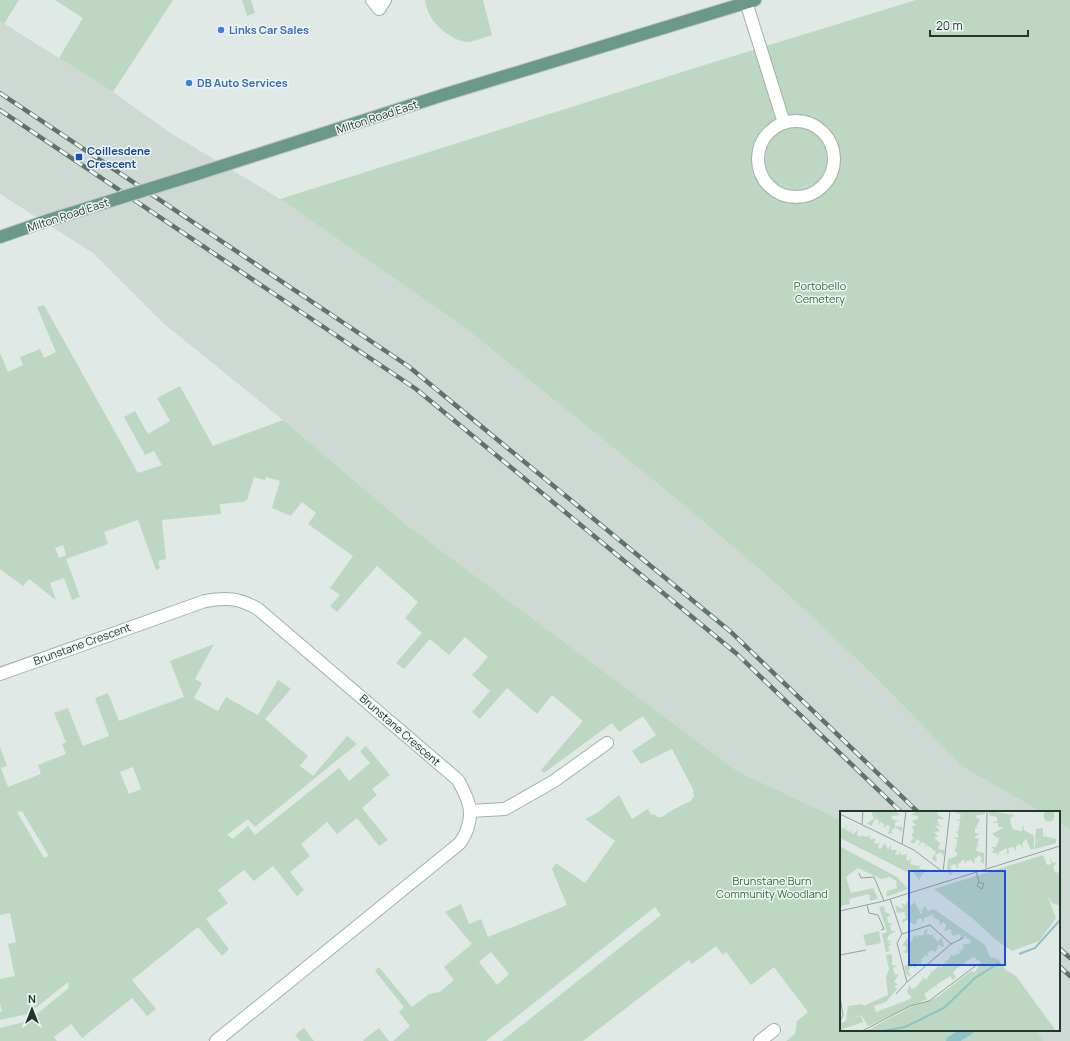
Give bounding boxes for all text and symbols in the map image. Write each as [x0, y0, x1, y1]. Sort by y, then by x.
scale bar [930, 12, 1028, 38]
text: 20 m [936, 17, 963, 34]
place label: Links Car Sales [229, 22, 309, 37]
marker: Links Car Sales [216, 25, 226, 35]
place label: DB Auto Services [197, 75, 288, 90]
marker: DB Auto Services [184, 78, 194, 88]
street label: Milton Road East [334, 96, 419, 137]
place label: Coillesdene Crescent [87, 143, 151, 171]
marker: Coillesdene Crescent [74, 152, 84, 162]
street label: Milton Road East [25, 194, 110, 235]
park label: Portobello Cemetery [794, 278, 847, 306]
street label: Brunstane Crescent [31, 619, 132, 668]
street label: Brunstane Crescent [357, 690, 444, 769]
inset map [840, 811, 1060, 1031]
park label: Brunstane Burn Community Woodland [716, 873, 828, 901]
north arrow [12, 989, 52, 1029]
text: N [28, 991, 36, 1006]

